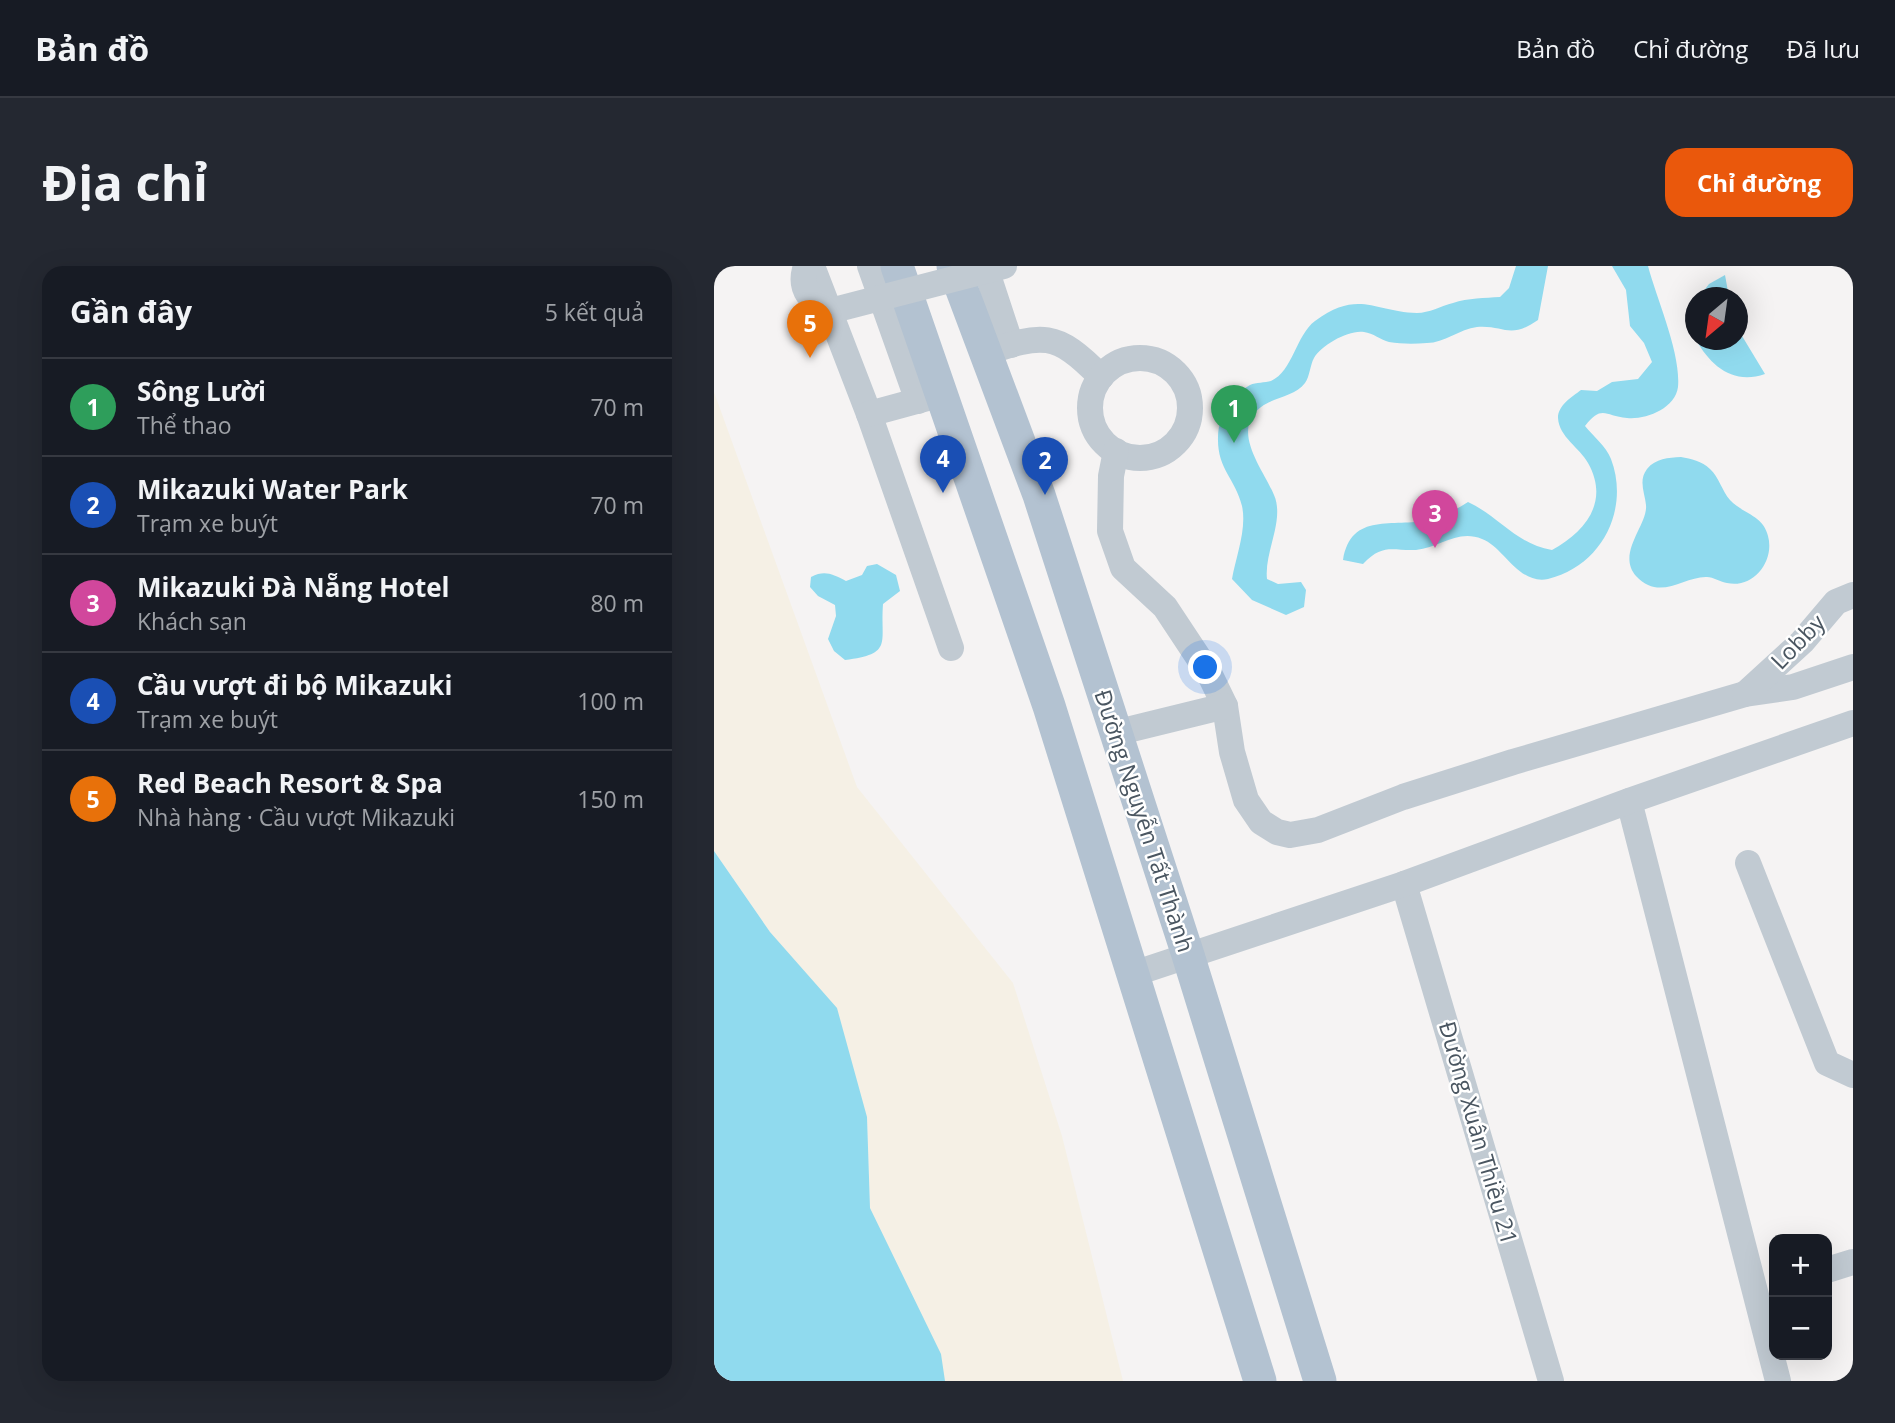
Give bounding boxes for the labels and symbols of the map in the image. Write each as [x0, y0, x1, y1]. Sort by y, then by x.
north arrow [1685, 287, 1748, 350]
pin: 5 [787, 300, 833, 358]
pin: 1 [1211, 385, 1257, 443]
pin: 4 [920, 435, 966, 493]
pin: 2 [1022, 437, 1068, 495]
pin: 3 [1412, 490, 1458, 548]
street label: Lobby [1763, 606, 1832, 676]
your location [1188, 650, 1222, 684]
street label: Đường Nguyễn Tất Thành [1087, 685, 1203, 956]
street label: Đường Xuân Thiều 21 [1432, 1017, 1526, 1248]

